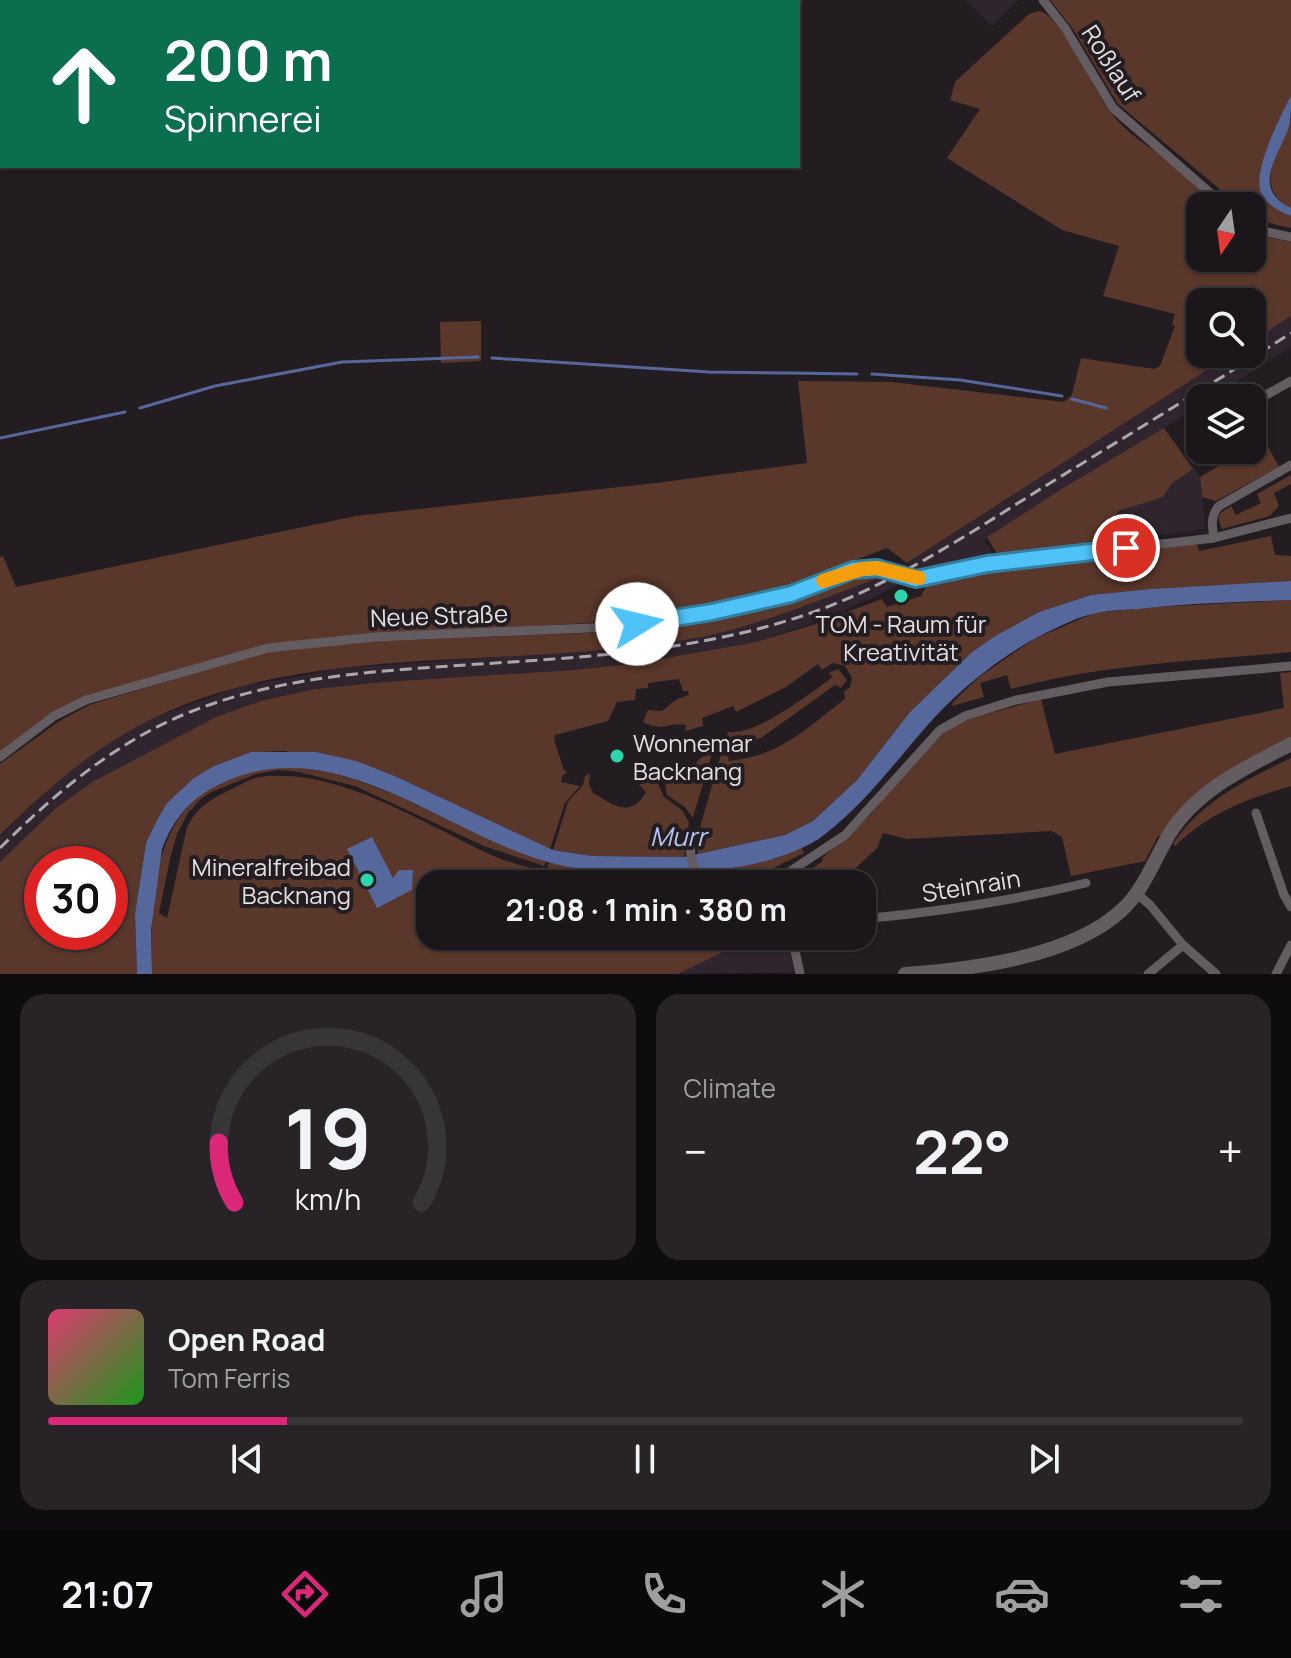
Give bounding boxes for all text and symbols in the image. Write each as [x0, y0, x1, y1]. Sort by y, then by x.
street label: Roßlauf [1075, 18, 1149, 108]
text: 200 m [164, 21, 333, 98]
icon: ahead [32, 32, 136, 136]
text: Spinnerei [164, 94, 322, 143]
north arrow [1186, 192, 1266, 272]
map controls [1186, 192, 1266, 464]
button: search [1186, 288, 1266, 368]
button: layers [1186, 384, 1266, 464]
pin [1092, 514, 1160, 582]
icon: arrive [1104, 526, 1148, 570]
position arrow [595, 582, 679, 666]
marker: TOM - Raum für Kreativität [892, 587, 910, 605]
street label: Neue Straße [370, 596, 508, 634]
place label: TOM - Raum für Kreativität [816, 607, 987, 668]
place label: Wonnemar Backnang [633, 726, 753, 787]
marker: Wonnemar Backnang [608, 747, 626, 765]
water label: Murr [650, 818, 710, 854]
speed limit sign: 30 [24, 846, 128, 950]
place label: Mineralfreibad Backnang [192, 850, 351, 911]
street label: Steinrain [919, 861, 1023, 909]
marker: Mineralfreibad Backnang [358, 871, 376, 889]
text: 21:08 · 1 min · 380 m [505, 889, 787, 930]
text: Climate [684, 1070, 776, 1106]
text: 19 [284, 1080, 372, 1194]
text: 22° [913, 1110, 1012, 1192]
text: − [684, 1121, 707, 1181]
text: + [1218, 1121, 1243, 1181]
text: km/h [295, 1180, 361, 1219]
text: Open Road [168, 1319, 325, 1360]
text: Tom Ferris [168, 1360, 290, 1396]
icon: previous [225, 1437, 269, 1481]
icon: pause [623, 1437, 667, 1481]
icon: next [1022, 1437, 1066, 1481]
icon: directions [277, 1566, 333, 1622]
icon: music [456, 1566, 512, 1622]
icon: phone [636, 1566, 692, 1622]
icon: climate [815, 1566, 871, 1622]
icon: car [994, 1566, 1050, 1622]
icon: filters [1173, 1566, 1229, 1622]
text: 21:07 [62, 1570, 154, 1619]

